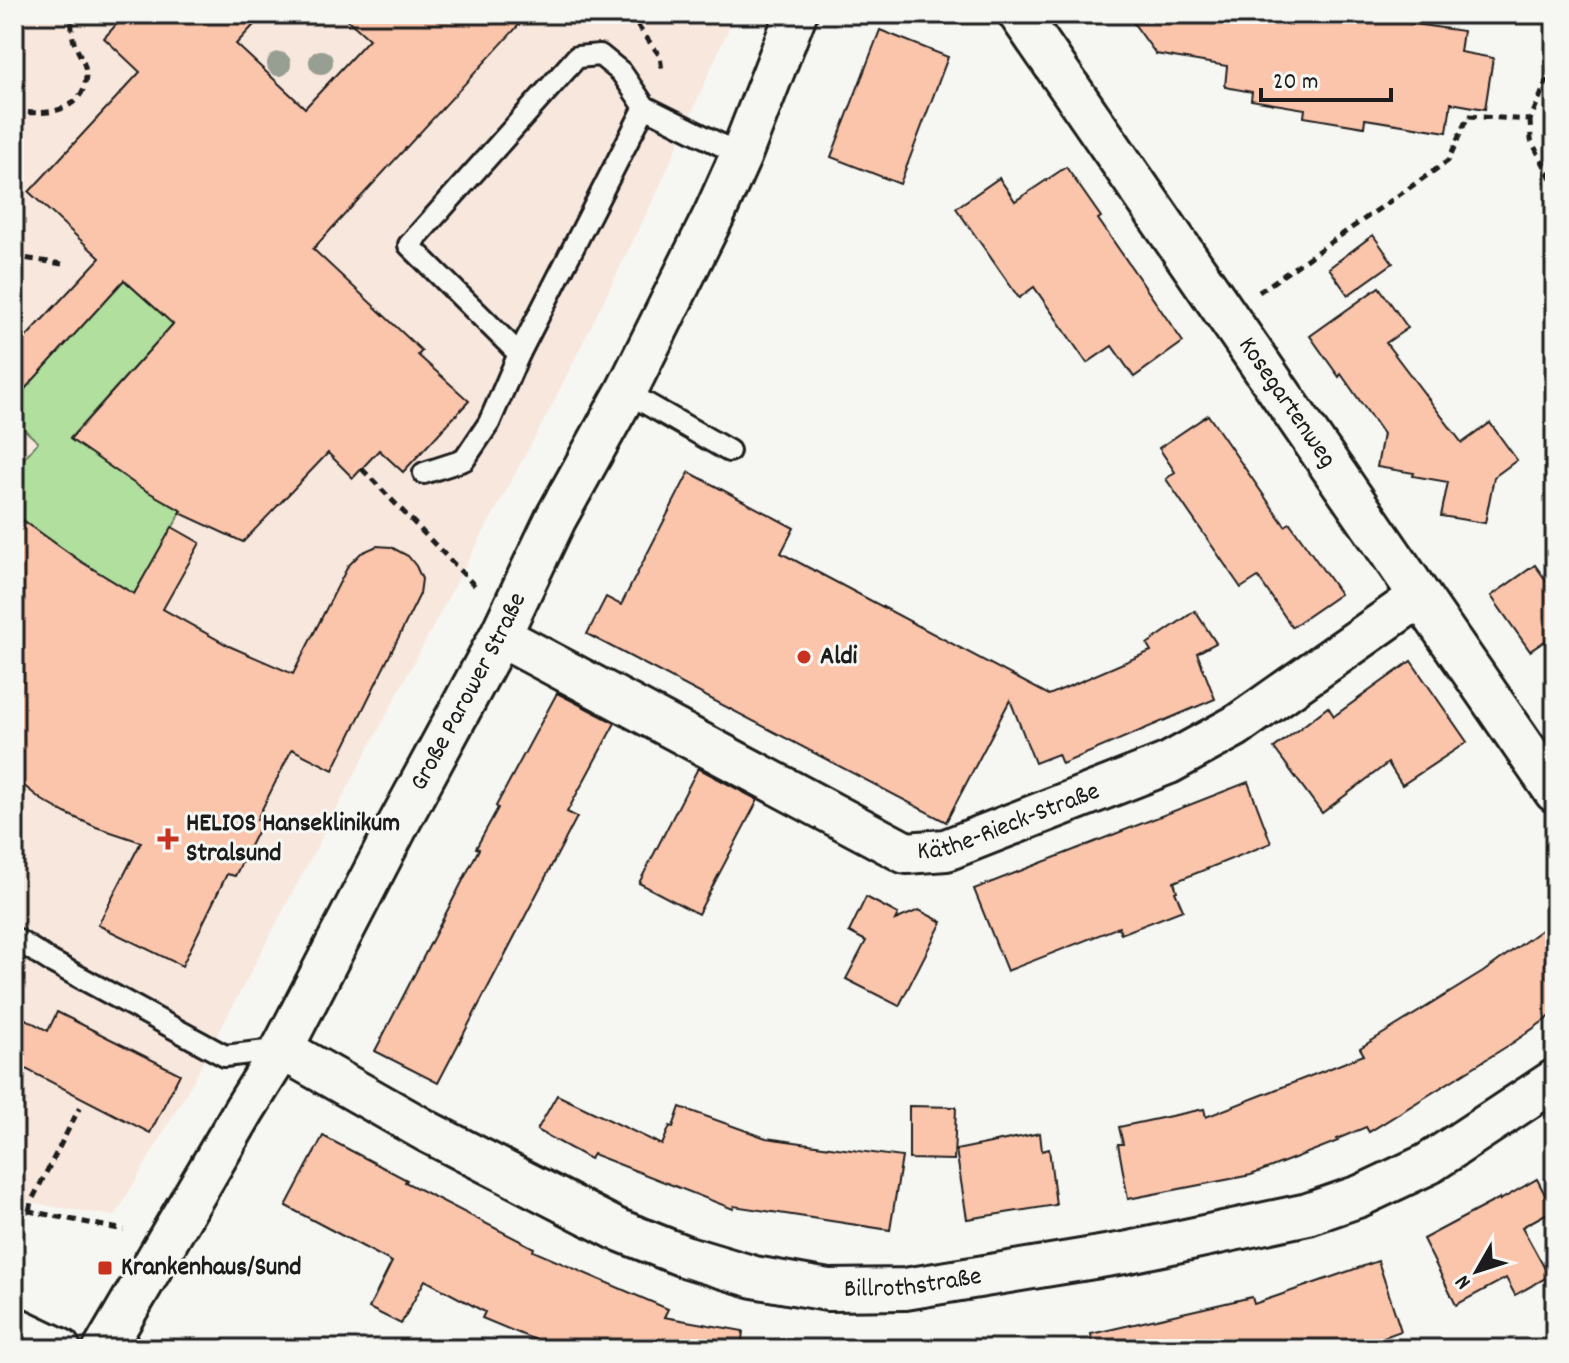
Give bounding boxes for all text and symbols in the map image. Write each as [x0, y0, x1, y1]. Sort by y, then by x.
scale bar [1261, 52, 1391, 102]
text: 20 m [1273, 66, 1319, 100]
street label: Kosegartenweg [1228, 330, 1345, 476]
street label: Große Parower Straße [401, 586, 536, 798]
place label: Aldi [820, 639, 858, 676]
marker: Aldi [795, 648, 813, 666]
street label: Käthe-Rieck-Straße [916, 773, 1105, 871]
place label: HELIOS Hanseklinikum Stralsund [186, 806, 400, 873]
marker: HELIOS Hanseklinikum Stralsund [157, 828, 179, 850]
north arrow [1437, 1231, 1517, 1311]
place label: Krankenhaus/Sund [121, 1250, 302, 1287]
street label: Billrothstraße [844, 1258, 984, 1308]
marker: Krankenhaus/Sund [96, 1259, 114, 1277]
text: N [1449, 1267, 1480, 1295]

